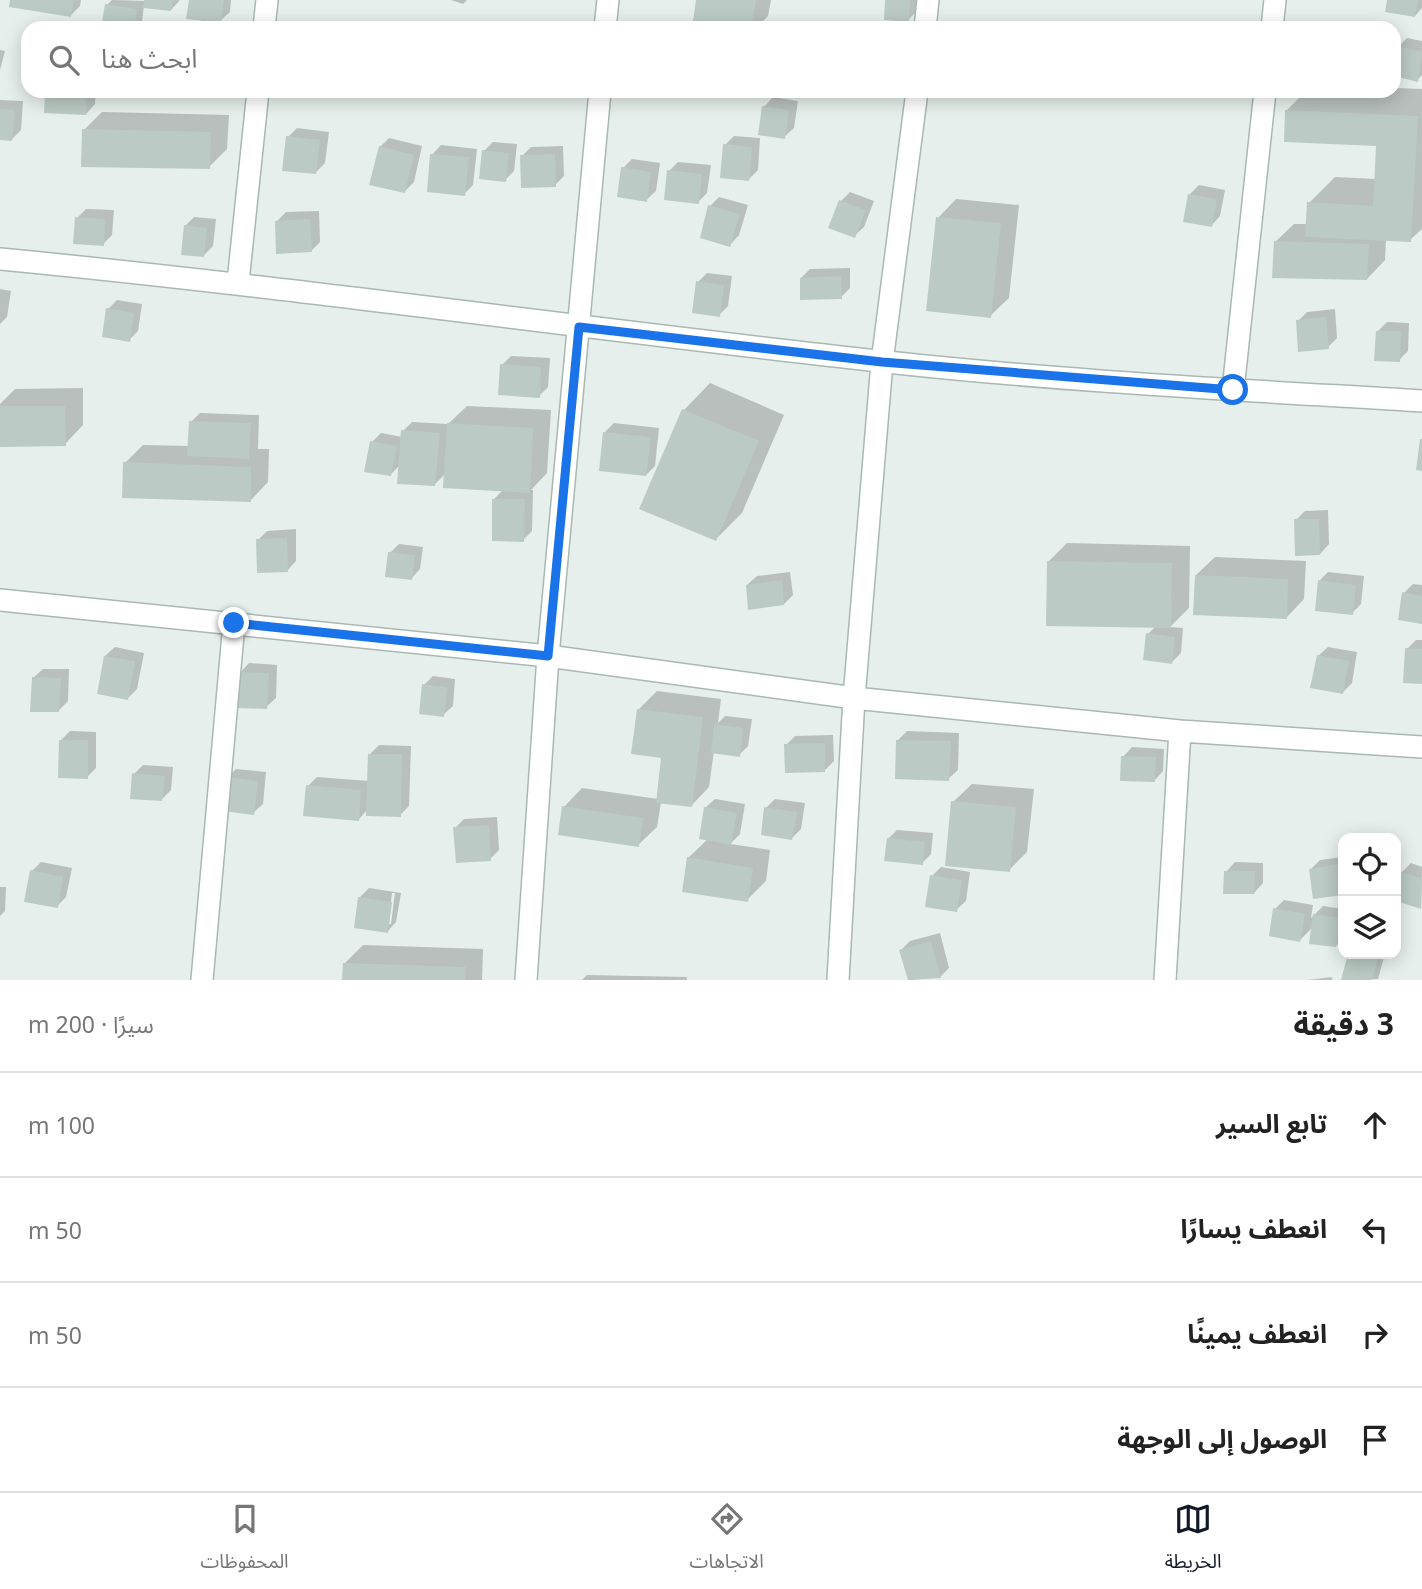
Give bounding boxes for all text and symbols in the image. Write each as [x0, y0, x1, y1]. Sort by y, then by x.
search box [21, 21, 1401, 98]
text: ابحث هنا [101, 40, 197, 76]
icon: search [45, 41, 83, 79]
route start [1217, 374, 1248, 405]
route end [218, 607, 249, 638]
map controls [1338, 833, 1401, 959]
button: locate [1338, 833, 1401, 896]
button: layers [1338, 896, 1401, 959]
text: 3 دقيقة [1294, 1003, 1394, 1044]
text: سيرًا · 200 m [28, 1008, 154, 1040]
text: تابع السير [1216, 1105, 1327, 1141]
icon: ahead [1356, 1106, 1394, 1144]
text: 100 m [28, 1109, 95, 1141]
text: انعطف يسارًا [1181, 1210, 1327, 1246]
icon: left [1356, 1211, 1394, 1249]
text: 50 m [28, 1214, 82, 1246]
text: انعطف يمينًا [1187, 1315, 1327, 1351]
icon: right [1356, 1316, 1394, 1354]
text: 50 m [28, 1319, 82, 1351]
text: الوصول إلى الوجهة [1117, 1420, 1327, 1456]
icon: arrive [1356, 1421, 1394, 1459]
tab: المحفوظات [200, 1500, 289, 1582]
tab: الاتجاهات [690, 1500, 764, 1582]
tab: الخريطة [1165, 1500, 1222, 1582]

